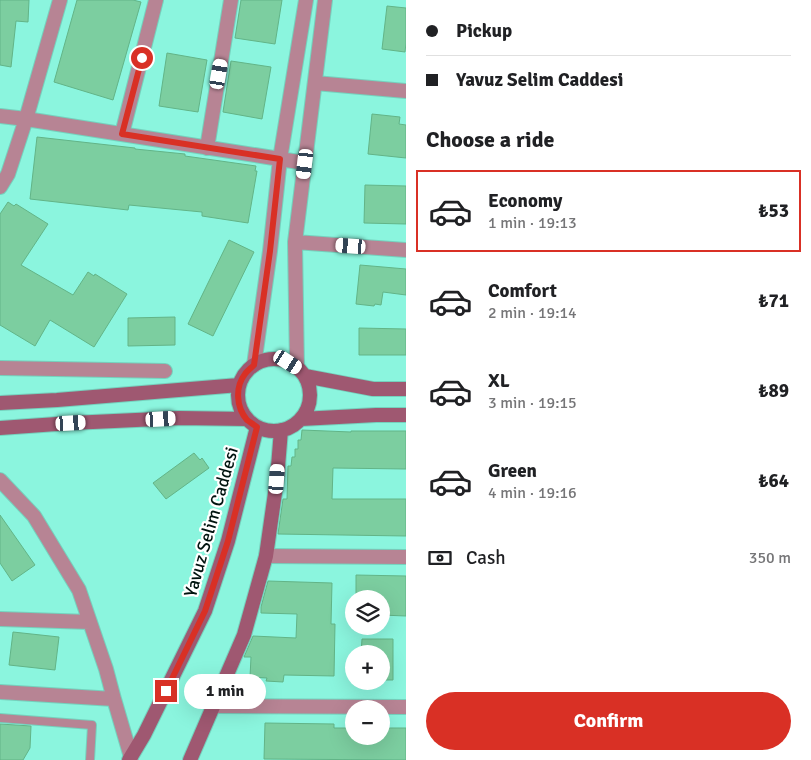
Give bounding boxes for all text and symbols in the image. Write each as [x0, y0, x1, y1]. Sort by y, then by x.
text: Pickup [456, 19, 512, 43]
route start [131, 47, 153, 69]
car [209, 58, 228, 90]
text: Yavuz Selim Caddesi [456, 68, 623, 92]
text: Choose a ride [426, 126, 554, 153]
car [295, 148, 314, 180]
icon: car [428, 189, 473, 234]
text: Economy [488, 189, 562, 213]
text: ₺53 [758, 199, 789, 223]
text: 1 min · 19:13 [488, 213, 577, 233]
car [335, 237, 366, 255]
icon: car [428, 279, 473, 324]
text: Comfort [488, 279, 557, 303]
text: ₺71 [758, 289, 789, 313]
text: 2 min · 19:14 [488, 303, 577, 323]
car [271, 348, 304, 376]
icon: car [428, 369, 473, 414]
text: XL [488, 369, 510, 393]
text: ₺89 [758, 379, 789, 403]
text: 3 min · 19:15 [488, 393, 577, 413]
car [145, 411, 176, 427]
car [55, 415, 86, 431]
street label: Yavuz Selim Caddesi [179, 444, 243, 600]
icon: car [428, 459, 473, 504]
text: Green [488, 459, 537, 483]
car [268, 464, 285, 494]
text: ₺64 [758, 469, 789, 493]
text: 4 min · 19:16 [488, 483, 577, 503]
icon: cash [426, 544, 454, 572]
text: Cash [466, 546, 506, 570]
text: 350 m [749, 548, 791, 568]
map controls [345, 590, 390, 745]
button: layers [345, 590, 390, 635]
button: + [345, 645, 390, 690]
callout: 1 min [184, 674, 266, 708]
route end [155, 680, 177, 702]
text: 1 min [206, 681, 244, 701]
button: Confirm [426, 692, 791, 750]
button: − [345, 700, 390, 745]

